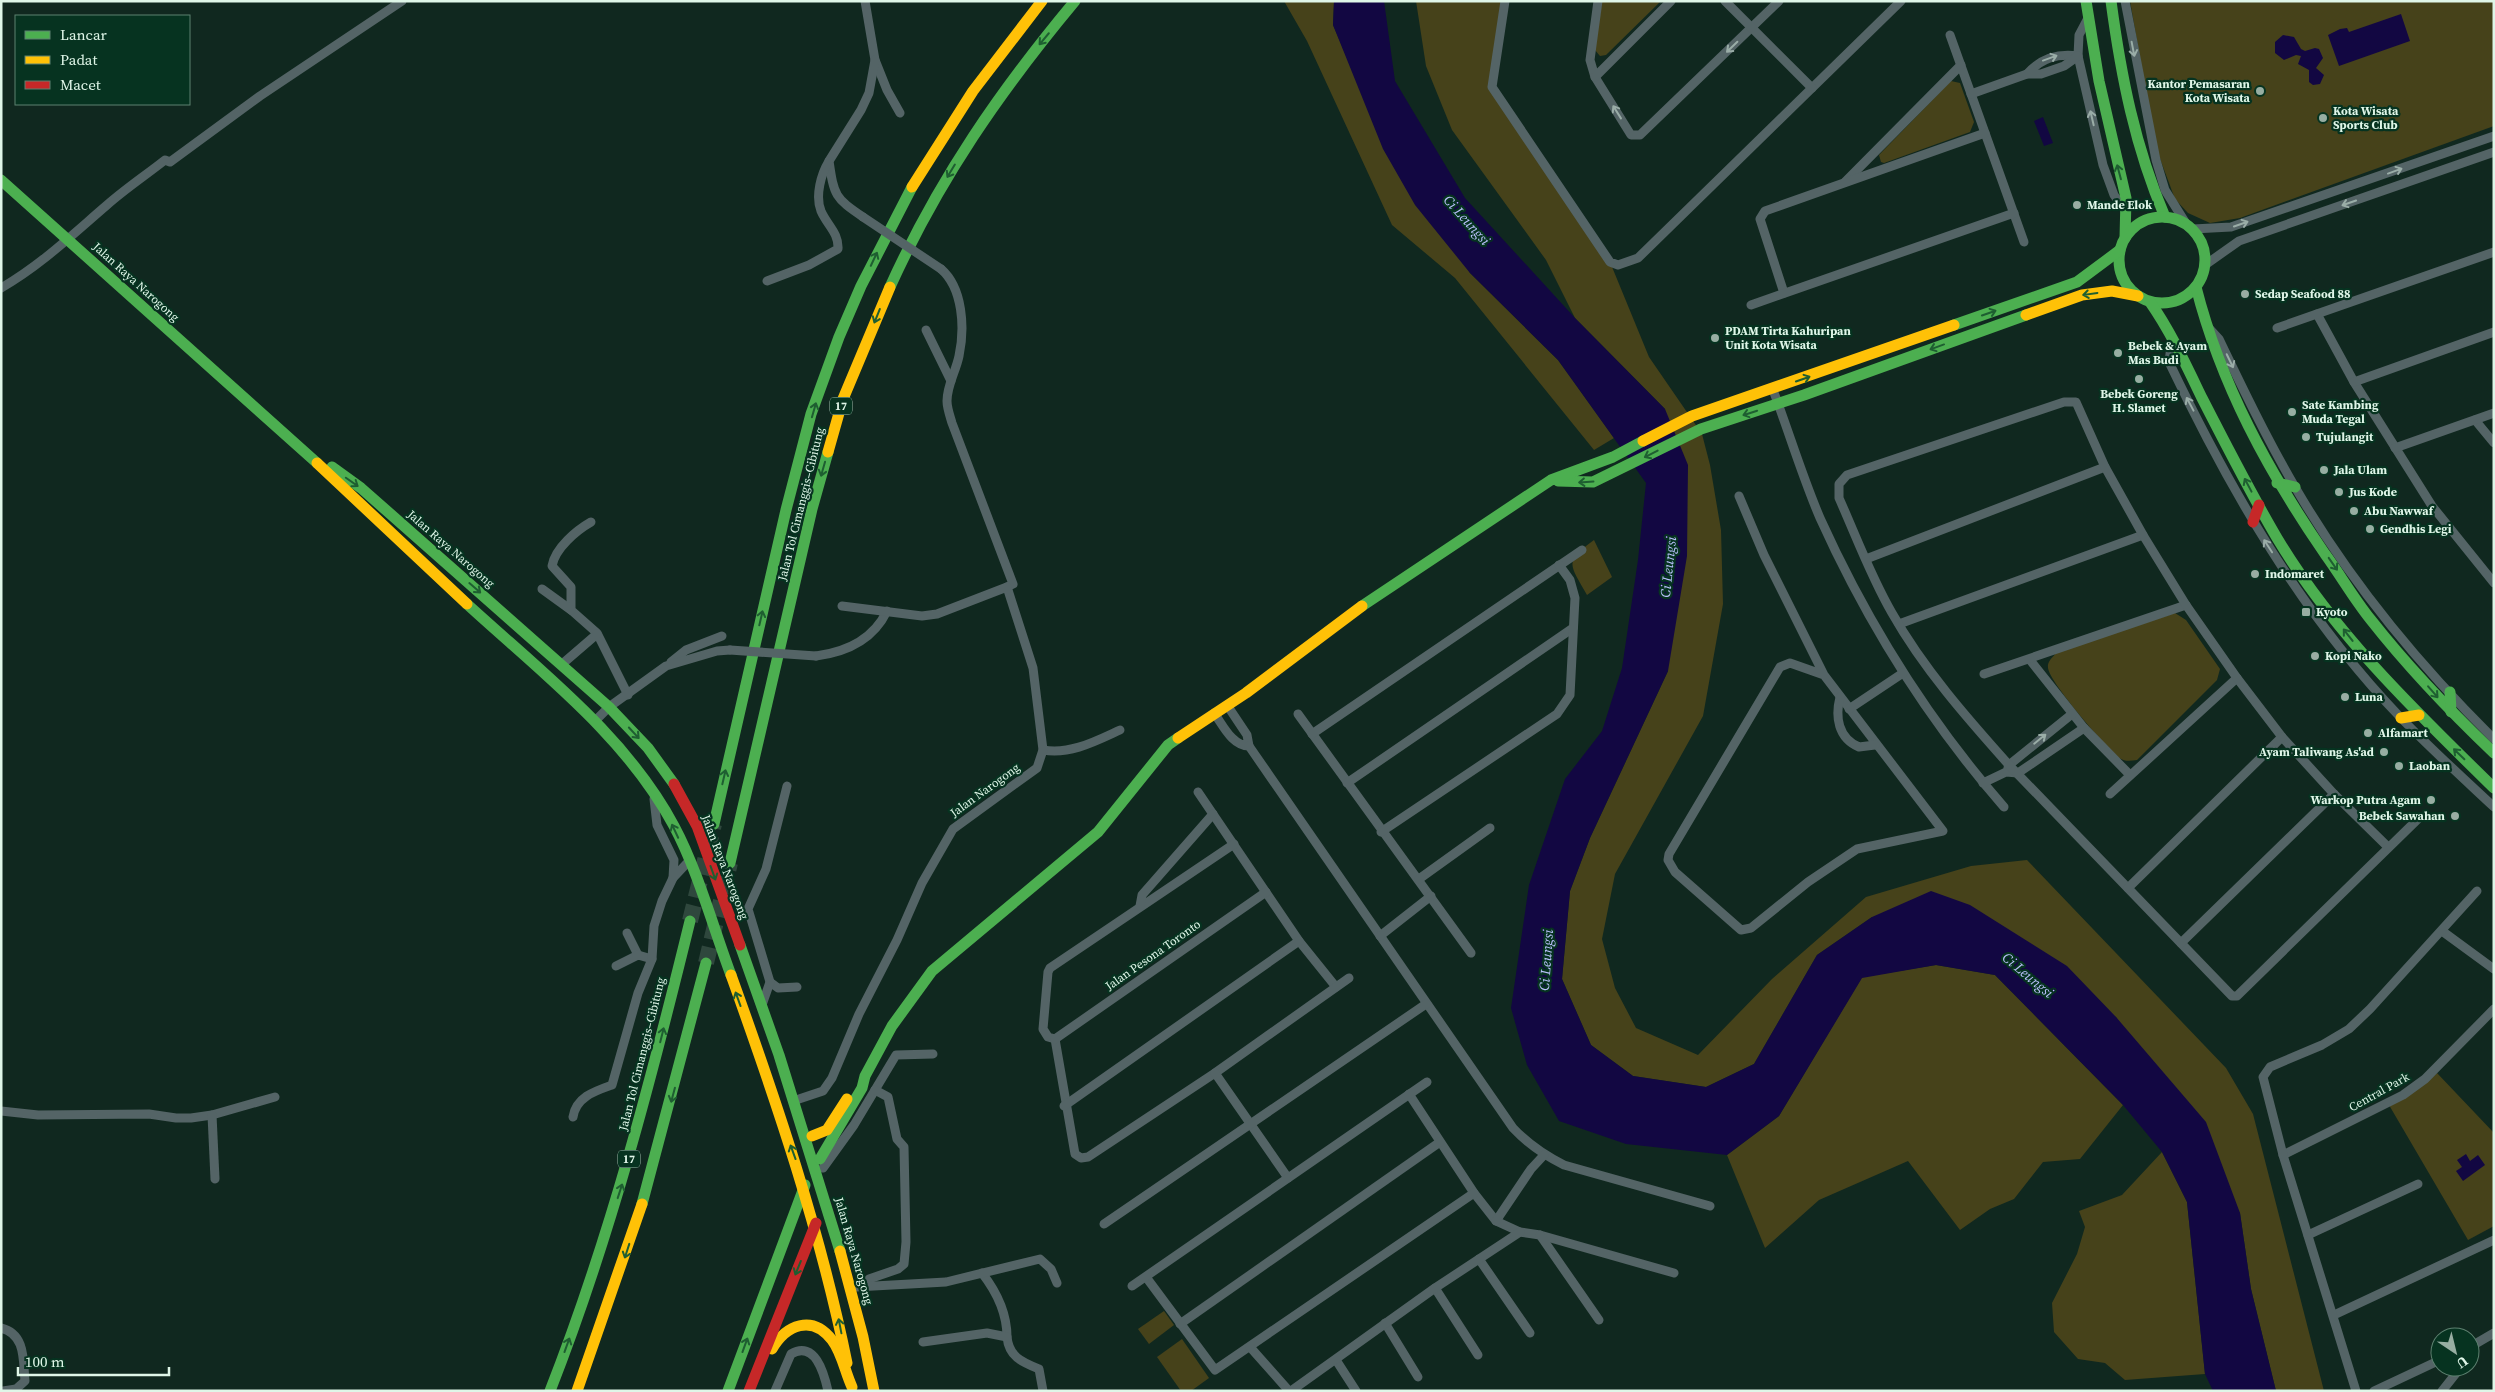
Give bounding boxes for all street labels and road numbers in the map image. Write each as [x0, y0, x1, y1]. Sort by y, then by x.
street label: Jalan Raya Narogong [89, 238, 183, 325]
road number: 17 [830, 398, 852, 414]
street label: Jalan Tol Cimanggis–Cibitung [774, 426, 828, 583]
street label: Jalan Raya Narogong [403, 506, 498, 591]
street label: Jalan Narogong [946, 759, 1023, 821]
street label: Jalan Raya Narogong [697, 811, 752, 922]
street label: Jalan Pesona Toronto [1101, 916, 1204, 994]
street label: Jalan Tol Cimanggis–Cibitung [615, 976, 669, 1133]
street label: Central Park [2346, 1069, 2412, 1115]
road number: 17 [618, 1150, 640, 1168]
street label: Jalan Raya Narogong [831, 1195, 877, 1307]

